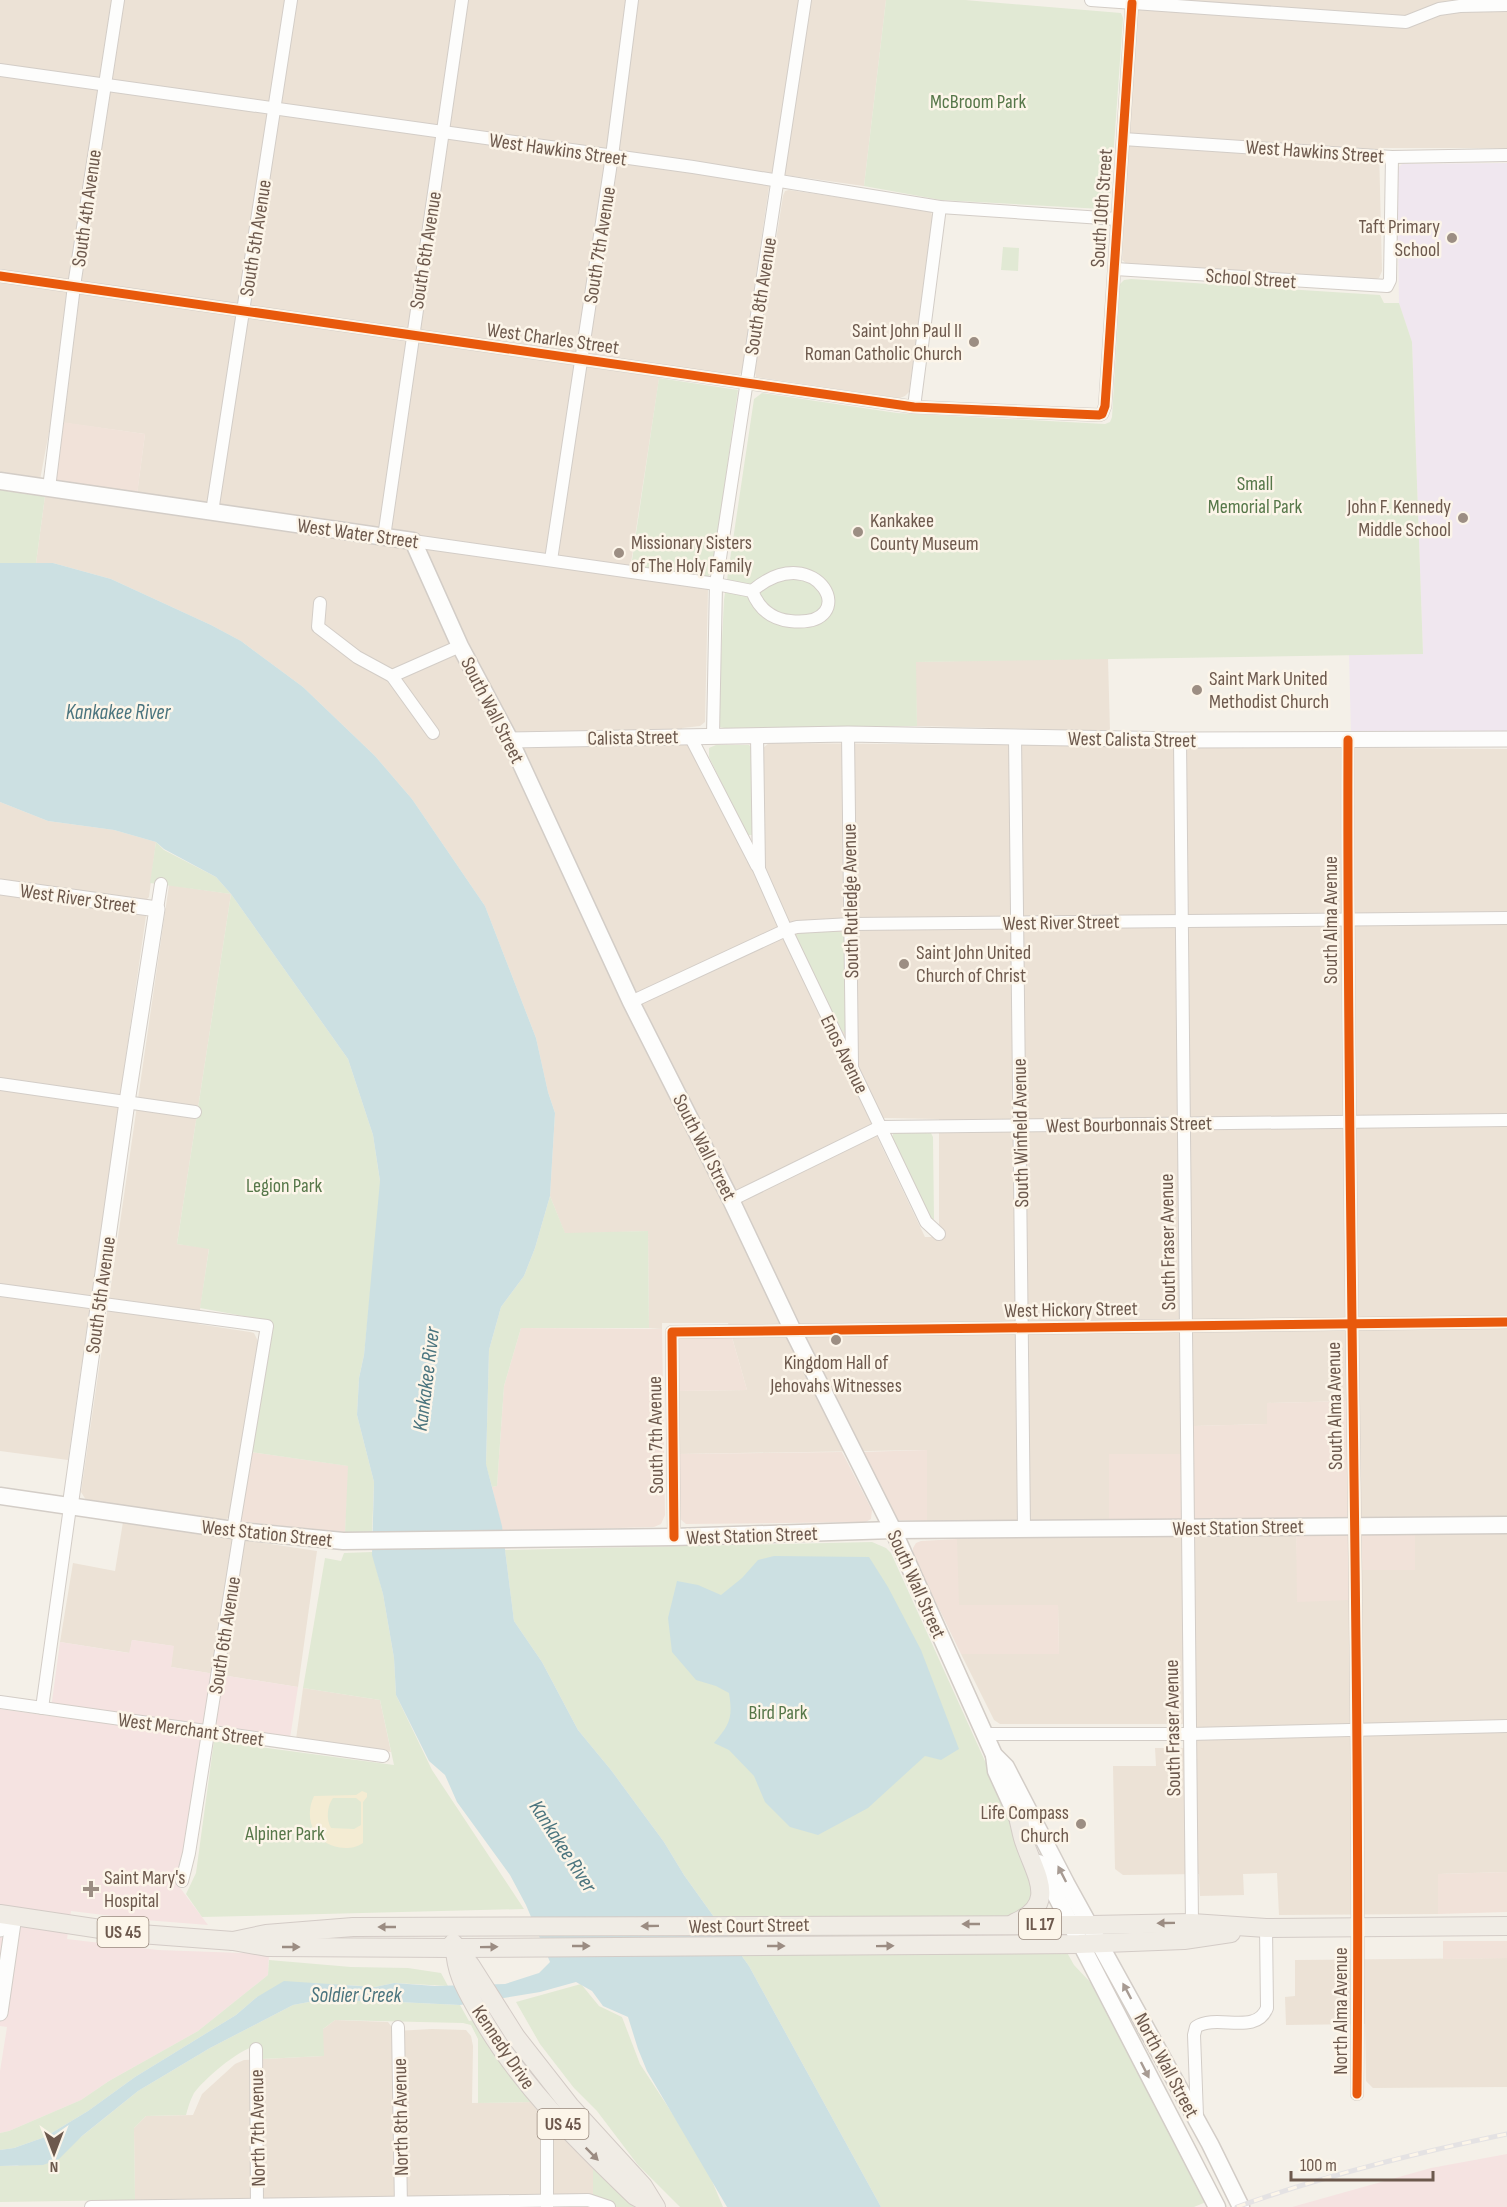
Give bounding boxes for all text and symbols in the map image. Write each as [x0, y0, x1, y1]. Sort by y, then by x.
park label: McBroom Park [930, 90, 1026, 114]
street label: West Hawkins Street [488, 128, 628, 172]
street label: West Hawkins Street [1245, 135, 1385, 169]
street label: South 4th Avenue [67, 148, 107, 268]
street label: South 10th Street [1086, 148, 1118, 268]
street label: South 5th Avenue [235, 178, 277, 298]
street label: South 7th Avenue [579, 185, 621, 305]
street label: South 6th Avenue [405, 190, 447, 311]
place label: Taft Primary School [1358, 215, 1440, 262]
marker: Taft Primary School [1445, 231, 1459, 245]
street label: South 8th Avenue [740, 236, 782, 357]
street label: School Street [1205, 264, 1297, 294]
street label: West Charles Street [485, 318, 620, 360]
place label: Saint John Paul II Roman Catholic Church [805, 319, 962, 366]
marker: Saint John Paul II Roman Catholic Church [967, 335, 981, 349]
park label: Small Memorial Park [1208, 472, 1303, 519]
place label: John F. Kennedy Middle School [1346, 495, 1451, 542]
place label: Kankakee County Museum [870, 509, 979, 556]
marker: John F. Kennedy Middle School [1456, 511, 1470, 525]
street label: West Water Street [296, 514, 420, 554]
marker: Kankakee County Museum [851, 525, 865, 539]
place label: Missionary Sisters of The Holy Family [631, 531, 752, 578]
marker: Missionary Sisters of The Holy Family [612, 546, 626, 560]
street label: South Wall Street [455, 653, 529, 768]
place label: Saint Mark United Methodist Church [1209, 667, 1329, 714]
marker: Saint Mark United Methodist Church [1190, 683, 1204, 697]
water label: Kankakee River [66, 700, 171, 725]
street label: Calista Street [587, 725, 679, 751]
street label: West Calista Street [1068, 727, 1196, 753]
street label: South Rutledge Avenue [838, 823, 864, 979]
street label: South Alma Avenue [1319, 856, 1343, 984]
street label: West River Street [18, 879, 137, 919]
street label: West River Street [1002, 910, 1120, 936]
place label: Saint John United Church of Christ [916, 941, 1031, 988]
marker: Saint John United Church of Christ [897, 957, 911, 971]
street label: Enos Avenue [815, 1011, 873, 1098]
street label: South Winfield Avenue [1008, 1058, 1034, 1208]
street label: South Wall Street [667, 1090, 741, 1205]
street label: West Bourbonnais Street [1046, 1112, 1212, 1138]
street label: South Fraser Avenue [1155, 1173, 1181, 1311]
park label: Legion Park [246, 1174, 322, 1198]
street label: South 5th Avenue [81, 1235, 121, 1355]
street label: West Hickory Street [1004, 1297, 1138, 1323]
water label: Kankakee River [408, 1325, 445, 1432]
marker: Kingdom Hall of Jehovahs Witnesses [829, 1333, 843, 1347]
street label: South Alma Avenue [1322, 1342, 1348, 1470]
place label: Kingdom Hall of Jehovahs Witnesses [769, 1351, 902, 1398]
street label: South 7th Avenue [643, 1376, 669, 1494]
street label: West Station Street [200, 1515, 334, 1553]
street label: West Station Street [1172, 1515, 1304, 1541]
street label: West Station Street [686, 1522, 818, 1550]
street label: South Wall Street [882, 1527, 951, 1642]
street label: South 6th Avenue [204, 1575, 246, 1696]
street label: South Fraser Avenue [1160, 1659, 1186, 1797]
park label: Bird Park [749, 1701, 808, 1725]
street label: West Merchant Street [116, 1708, 265, 1752]
water label: Kankakee River [524, 1796, 602, 1898]
place label: Life Compass Church [981, 1801, 1069, 1848]
marker: Life Compass Church [1074, 1817, 1088, 1831]
park label: Alpiner Park [244, 1822, 325, 1846]
one-way arrow [1057, 1865, 1067, 1883]
place label: Saint Mary's Hospital [104, 1866, 185, 1913]
marker: Saint Mary's Hospital [82, 1880, 100, 1898]
road number: IL 17 [1019, 1909, 1061, 1939]
street label: West Court Street [688, 1913, 810, 1939]
road number: US 45 [98, 1917, 148, 1947]
one-way arrow [1156, 1918, 1175, 1928]
one-way arrow [961, 1919, 980, 1929]
one-way arrow [640, 1921, 659, 1931]
one-way arrow [378, 1922, 397, 1932]
one-way arrow [571, 1941, 590, 1951]
one-way arrow [876, 1941, 895, 1951]
one-way arrow [281, 1942, 300, 1952]
one-way arrow [479, 1942, 498, 1952]
one-way arrow [766, 1942, 785, 1951]
street label: North Alma Avenue [1329, 1947, 1353, 2075]
one-way arrow [1122, 1982, 1132, 1999]
water label: Soldier Creek [311, 1983, 403, 2008]
street label: Kennedy Drive [466, 2001, 540, 2094]
street label: North Wall Street [1128, 2009, 1204, 2122]
street label: North 8th Avenue [388, 2058, 414, 2176]
one-way arrow [1140, 2062, 1150, 2079]
street label: North 7th Avenue [245, 2069, 271, 2187]
road number: US 45 [538, 2109, 588, 2139]
north arrow [24, 2123, 84, 2183]
scale bar [1291, 2144, 1434, 2182]
one-way arrow [584, 2146, 598, 2160]
text: 100 m [1300, 2155, 1337, 2176]
text: N [50, 2157, 58, 2176]

